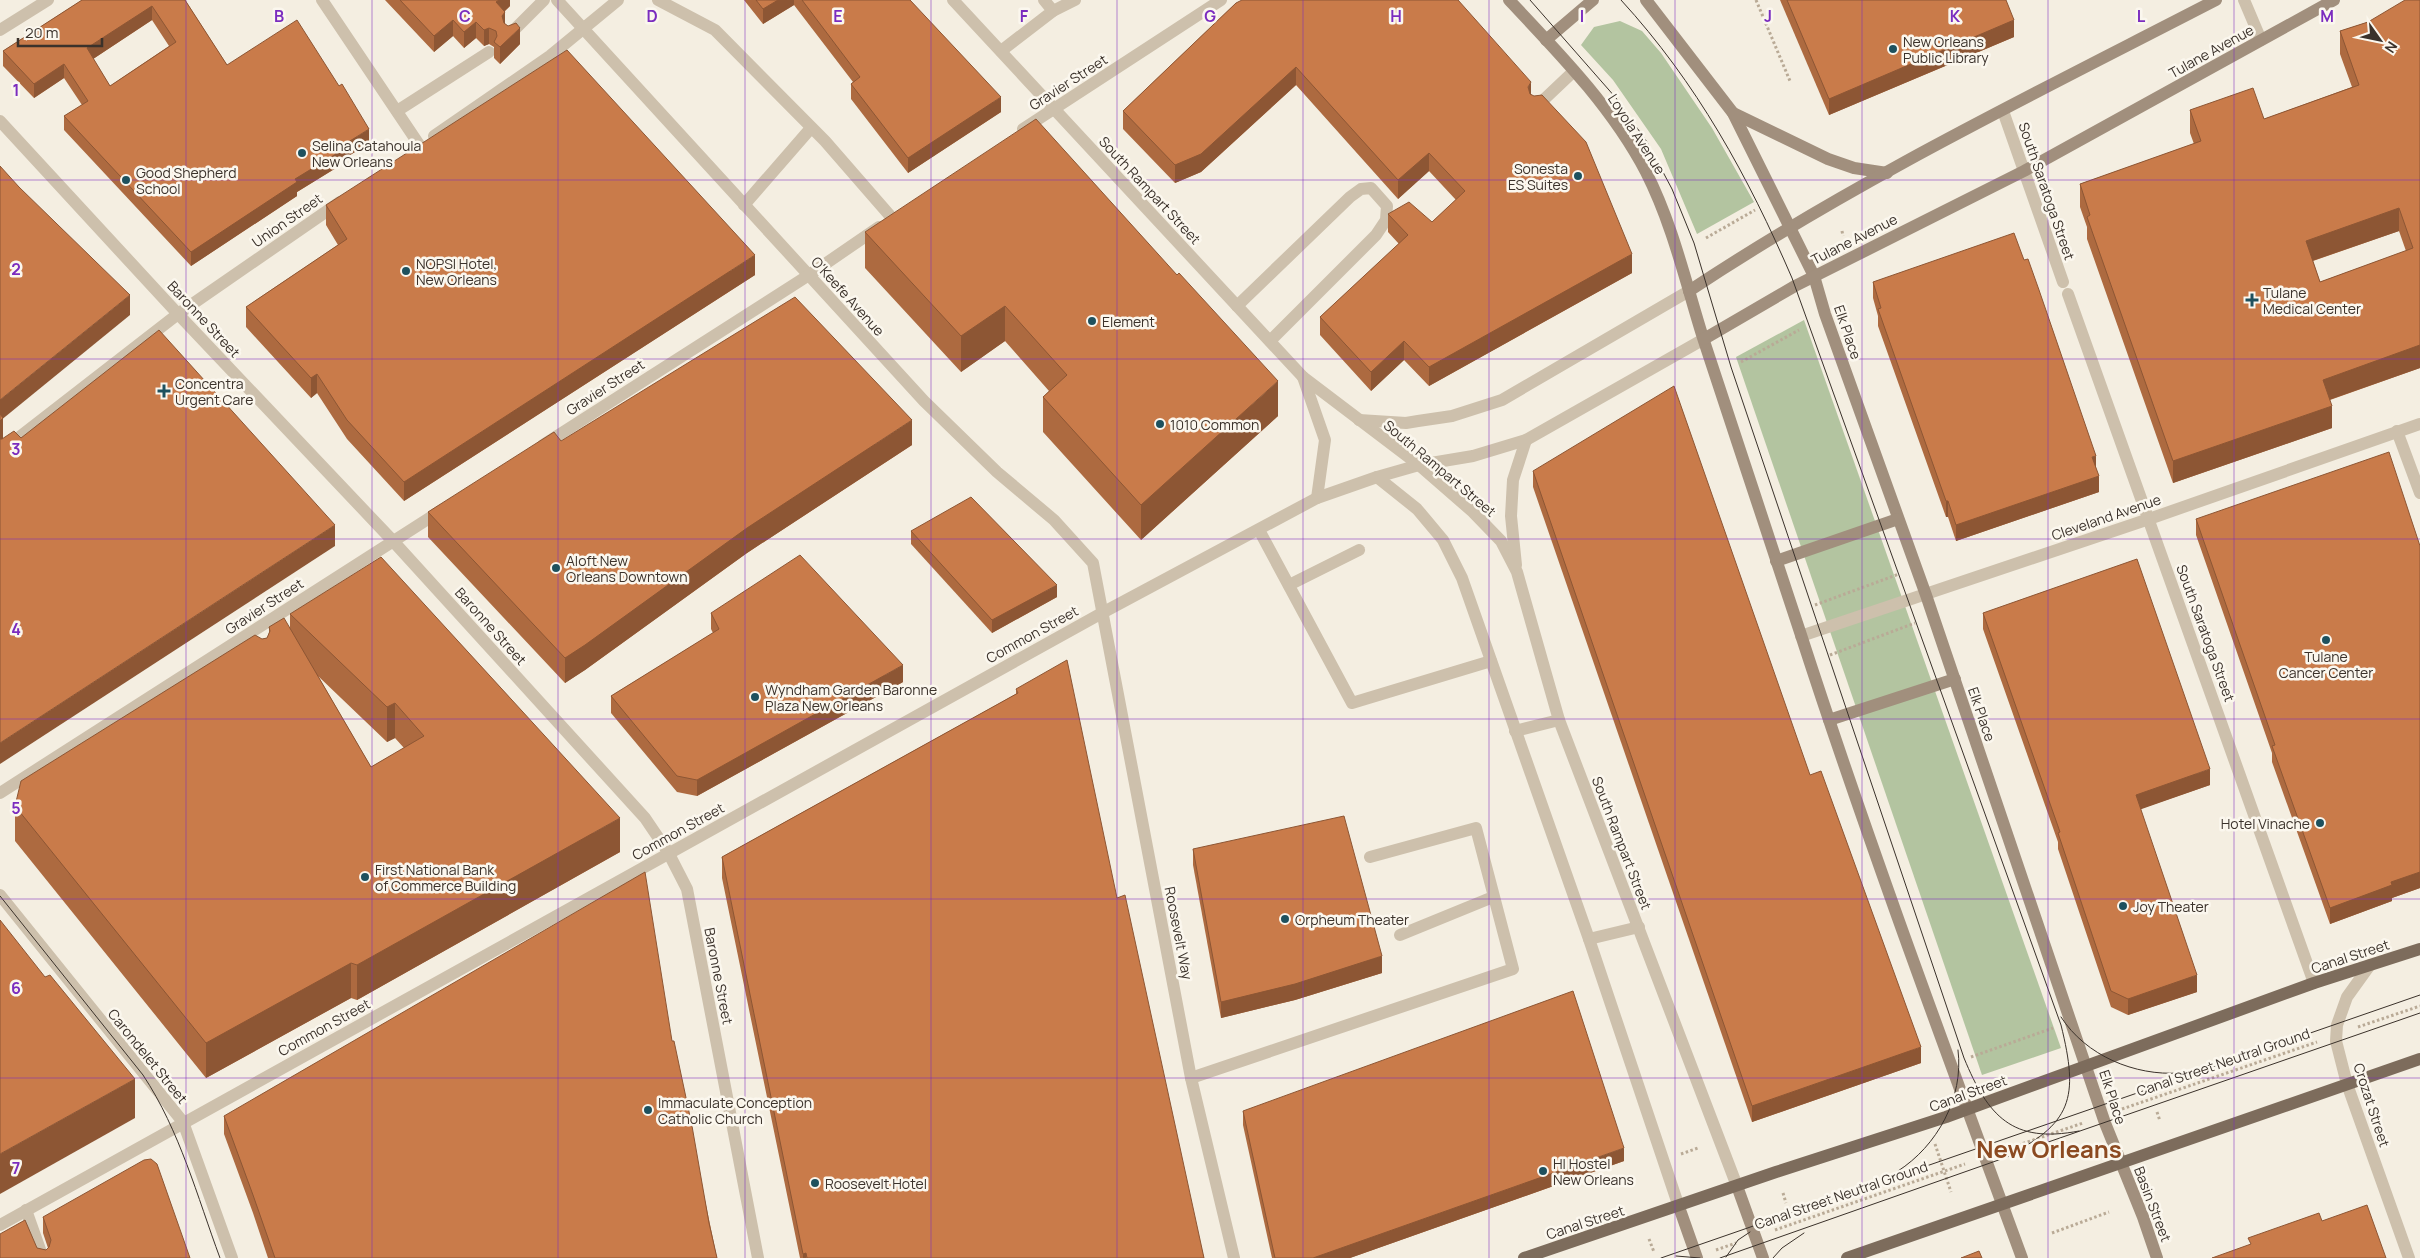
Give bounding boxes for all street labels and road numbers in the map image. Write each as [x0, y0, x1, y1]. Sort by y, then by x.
street label: Tulane Avenue [2165, 20, 2257, 82]
street label: Gravier Street [1025, 49, 1111, 114]
street label: Loyola Avenue [1604, 90, 1670, 178]
street label: South Saratoga Street [2014, 120, 2080, 263]
street label: South Rampart Street [1095, 132, 1205, 248]
street label: Union Street [248, 188, 326, 251]
street label: Tulane Avenue [1808, 209, 1900, 269]
street label: O'Keefe Avenue [807, 252, 889, 340]
street label: Baronne Street [164, 277, 245, 362]
street label: Elk Place [1830, 302, 1866, 362]
street label: Gravier Street [562, 354, 648, 419]
street label: South Rampart Street [1380, 415, 1500, 521]
street label: Cleveland Avenue [2049, 489, 2163, 545]
street label: South Saratoga Street [2172, 562, 2240, 705]
street label: Gravier Street [221, 573, 307, 638]
street label: Baronne Street [451, 583, 531, 669]
street label: Common Street [983, 601, 1082, 667]
street label: Elk Place [1964, 684, 2000, 744]
street label: South Rampart Street [1588, 774, 1656, 913]
street label: Common Street [629, 798, 728, 864]
street label: Roosevelt Way [1161, 885, 1197, 982]
street label: Baronne Street [700, 926, 738, 1026]
street label: Canal Street [2309, 934, 2392, 978]
street label: Common Street [275, 994, 374, 1060]
street label: Carondelet Street [104, 1005, 192, 1108]
street label: Canal Street Neutral Ground [2134, 1023, 2312, 1101]
street label: Crozat Street [2349, 1061, 2395, 1150]
street label: Elk Place [2095, 1067, 2131, 1127]
street label: Canal Street [1927, 1070, 2010, 1116]
street label: Canal Street Neutral Ground [1752, 1156, 1930, 1234]
street label: Basin Street [2130, 1164, 2176, 1245]
street label: Canal Street [1544, 1200, 1627, 1244]

